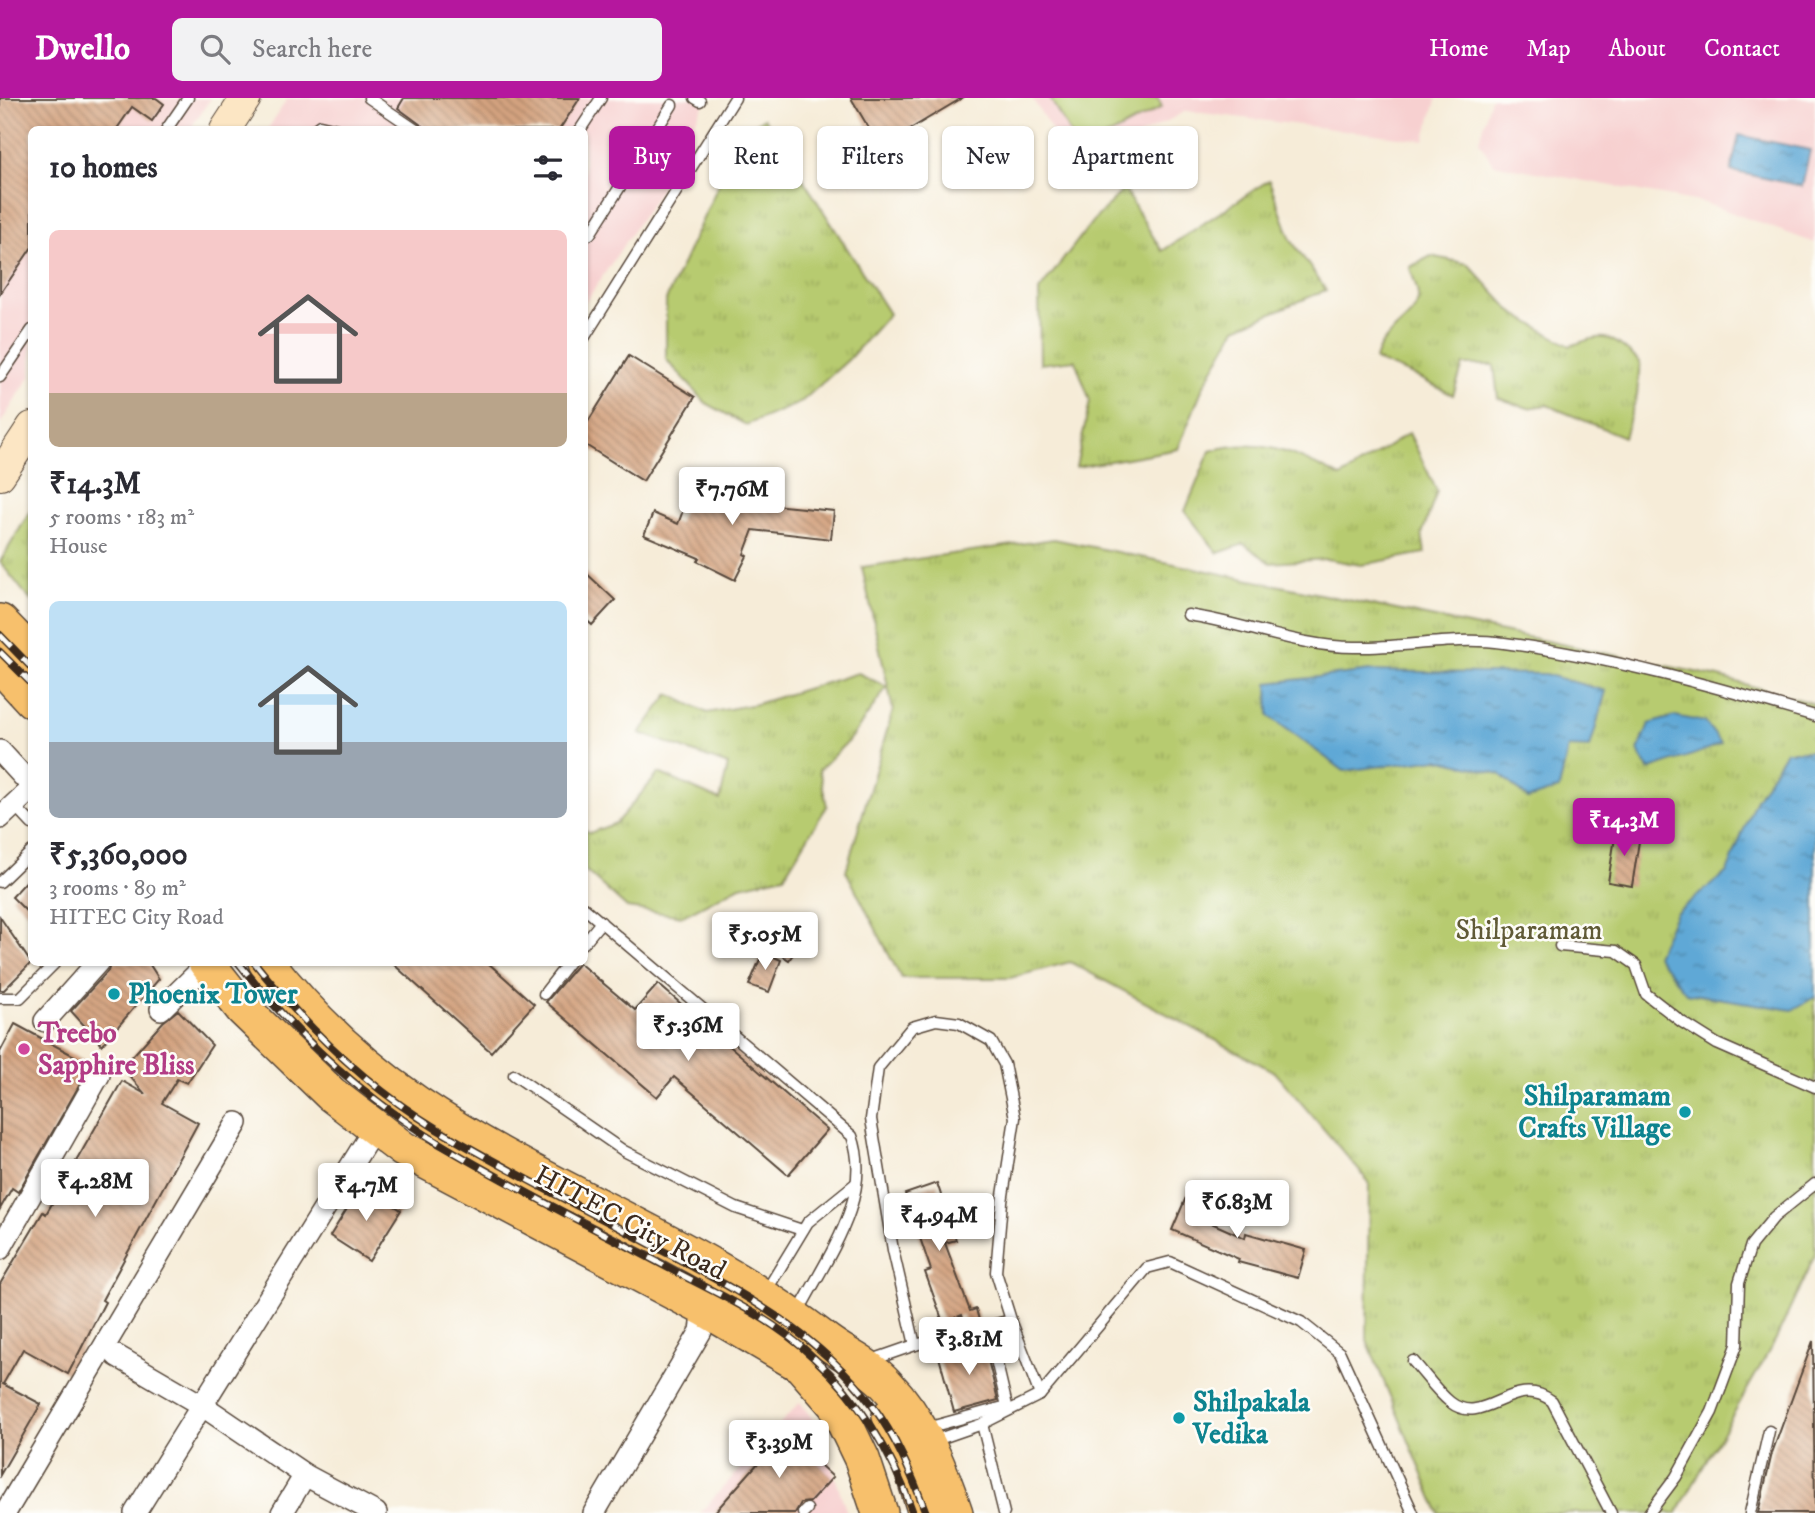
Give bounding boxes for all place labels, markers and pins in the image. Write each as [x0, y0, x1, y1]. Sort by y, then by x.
pin: ₹7.76M [675, 468, 789, 527]
pin: ₹14.3M [1567, 798, 1681, 858]
pin: ₹5.05M [708, 912, 822, 972]
place label: Phoenix Tower [128, 977, 298, 1012]
marker: Phoenix Tower [106, 986, 122, 1002]
pin: ₹5.36M [631, 1004, 745, 1063]
place label: Treebo Sapphire Bliss [37, 1016, 195, 1083]
marker: Treebo Sapphire Bliss [16, 1041, 32, 1057]
place label: Shilparamam Crafts Village [1518, 1079, 1671, 1146]
marker: Shilparamam Crafts Village [1677, 1104, 1693, 1120]
pin: ₹4.28M [38, 1160, 152, 1219]
pin: ₹4.7M [317, 1164, 415, 1223]
pin: ₹6.83M [1180, 1180, 1294, 1240]
pin: ₹4.94M [882, 1194, 996, 1253]
pin: ₹3.81M [912, 1318, 1026, 1377]
place label: Shilpakala Vedika [1192, 1385, 1311, 1452]
marker: Shilpakala Vedika [1171, 1410, 1187, 1426]
pin: ₹3.39M [722, 1420, 836, 1480]

